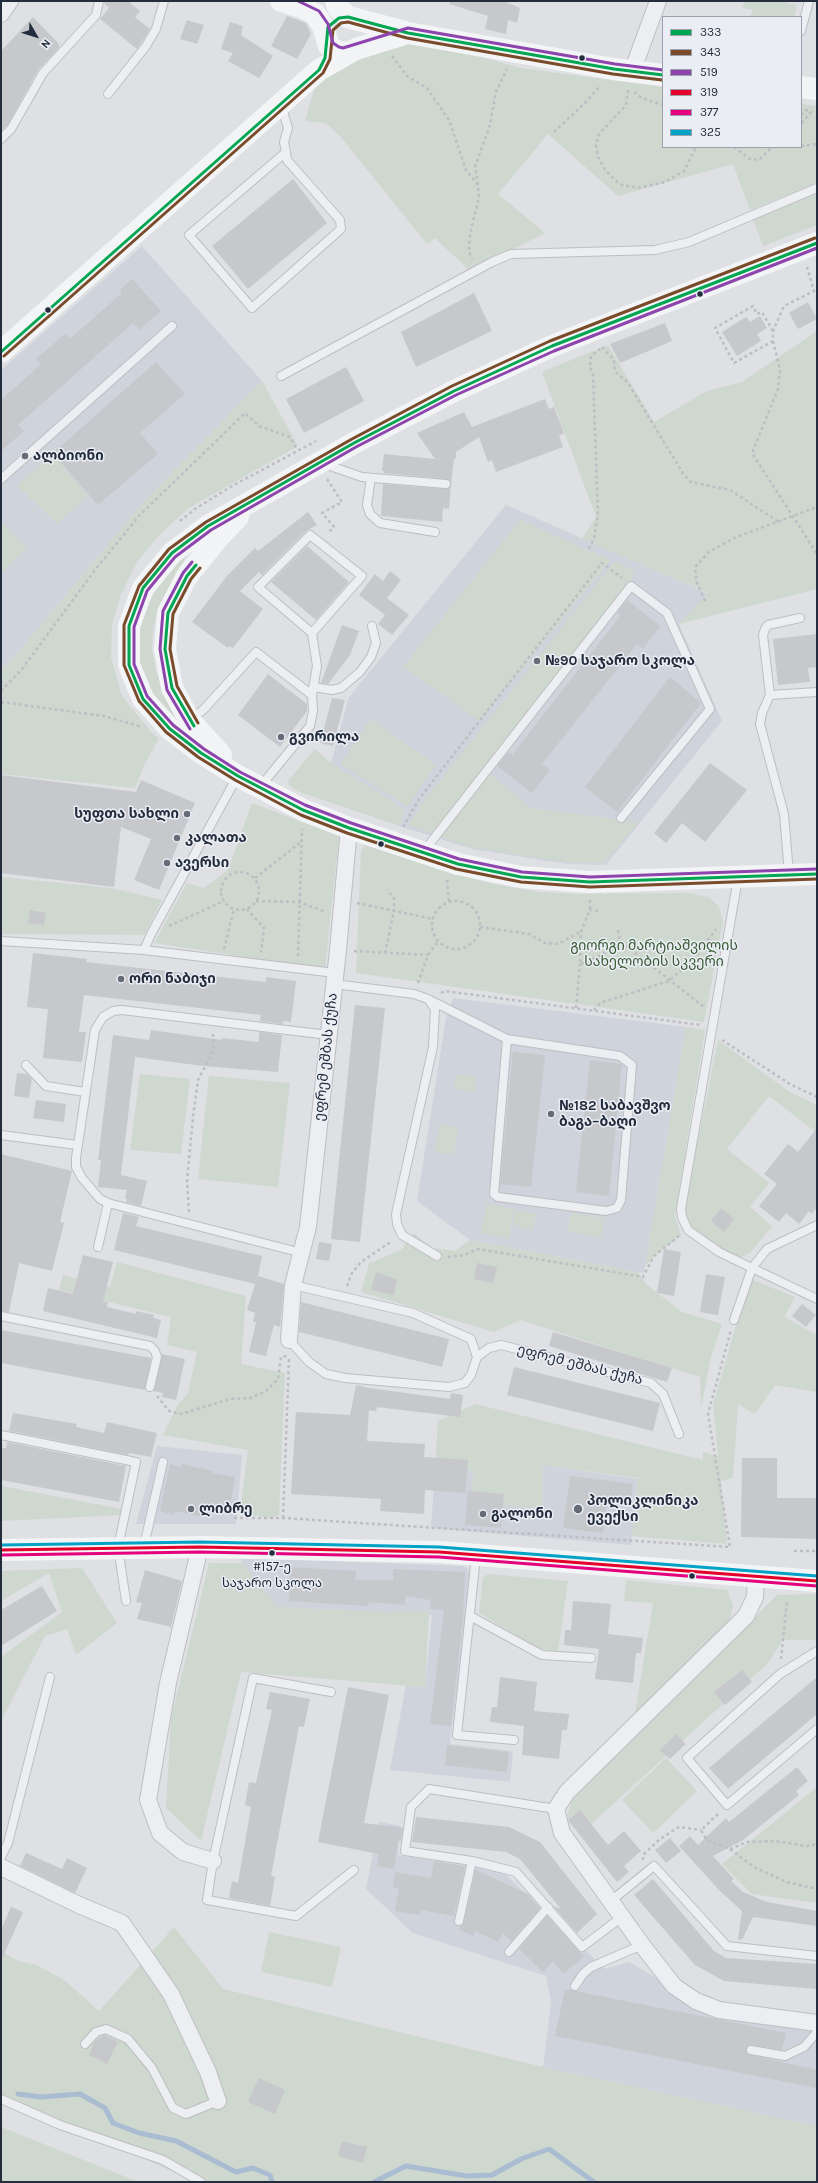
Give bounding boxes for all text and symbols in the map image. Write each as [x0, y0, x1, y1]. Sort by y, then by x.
north arrow [16, 16, 56, 56]
legend [662, 16, 802, 148]
text: 333 [700, 25, 721, 39]
text: N [38, 37, 53, 51]
text: 343 [700, 45, 721, 59]
unlabelled marker [577, 53, 587, 63]
text: 519 [700, 65, 718, 79]
text: 319 [700, 85, 718, 99]
text: 377 [700, 105, 718, 119]
text: 325 [700, 125, 721, 139]
unlabelled marker [695, 289, 705, 299]
unlabelled marker [43, 305, 53, 315]
place label: ალბიონი [33, 448, 104, 464]
marker: ალბიონი [20, 451, 30, 461]
place label: №90 საჯარო სკოლა [545, 653, 695, 669]
marker: №90 საჯარო სკოლა [532, 656, 542, 666]
place label: გვირილა [289, 729, 359, 745]
marker: გვირილა [276, 732, 286, 742]
place label: სუფთა სახლი [74, 806, 179, 822]
marker: სუფთა სახლი [182, 809, 192, 819]
place label: კალათა [185, 830, 247, 846]
marker: კალათა [172, 833, 182, 843]
unlabelled marker [376, 839, 386, 849]
place label: ავერსი [175, 855, 229, 871]
marker: ავერსი [162, 858, 172, 868]
park label: გიორგი მარტიაშვილის სახელობის სკვერი [570, 938, 738, 970]
place label: ორი ნაბიჯი [129, 971, 216, 987]
marker: ორი ნაბიჯი [116, 974, 126, 984]
street label: ეფრემ ეშბას ქუჩა [311, 992, 341, 1122]
place label: №182 საბავშვო ბაგა–ბაღი [559, 1098, 671, 1130]
marker: №182 საბავშვო ბაგა–ბაღი [546, 1109, 556, 1119]
street label: ეფრემ ეშბას ქუჩა [516, 1341, 644, 1389]
place label: პოლიკლინიკა ევექსი [587, 1493, 698, 1526]
place label: ლიბრე [199, 1501, 253, 1517]
marker: პოლიკლინიკა ევექსი [572, 1503, 584, 1515]
marker: ლიბრე [186, 1504, 196, 1514]
place label: გალონი [491, 1506, 553, 1522]
marker: გალონი [478, 1509, 488, 1519]
marker: #157-ე საჯარო სკოლა [267, 1548, 277, 1558]
place label: #157-ე საჯარო სკოლა [222, 1559, 322, 1590]
unlabelled marker [687, 1571, 697, 1581]

